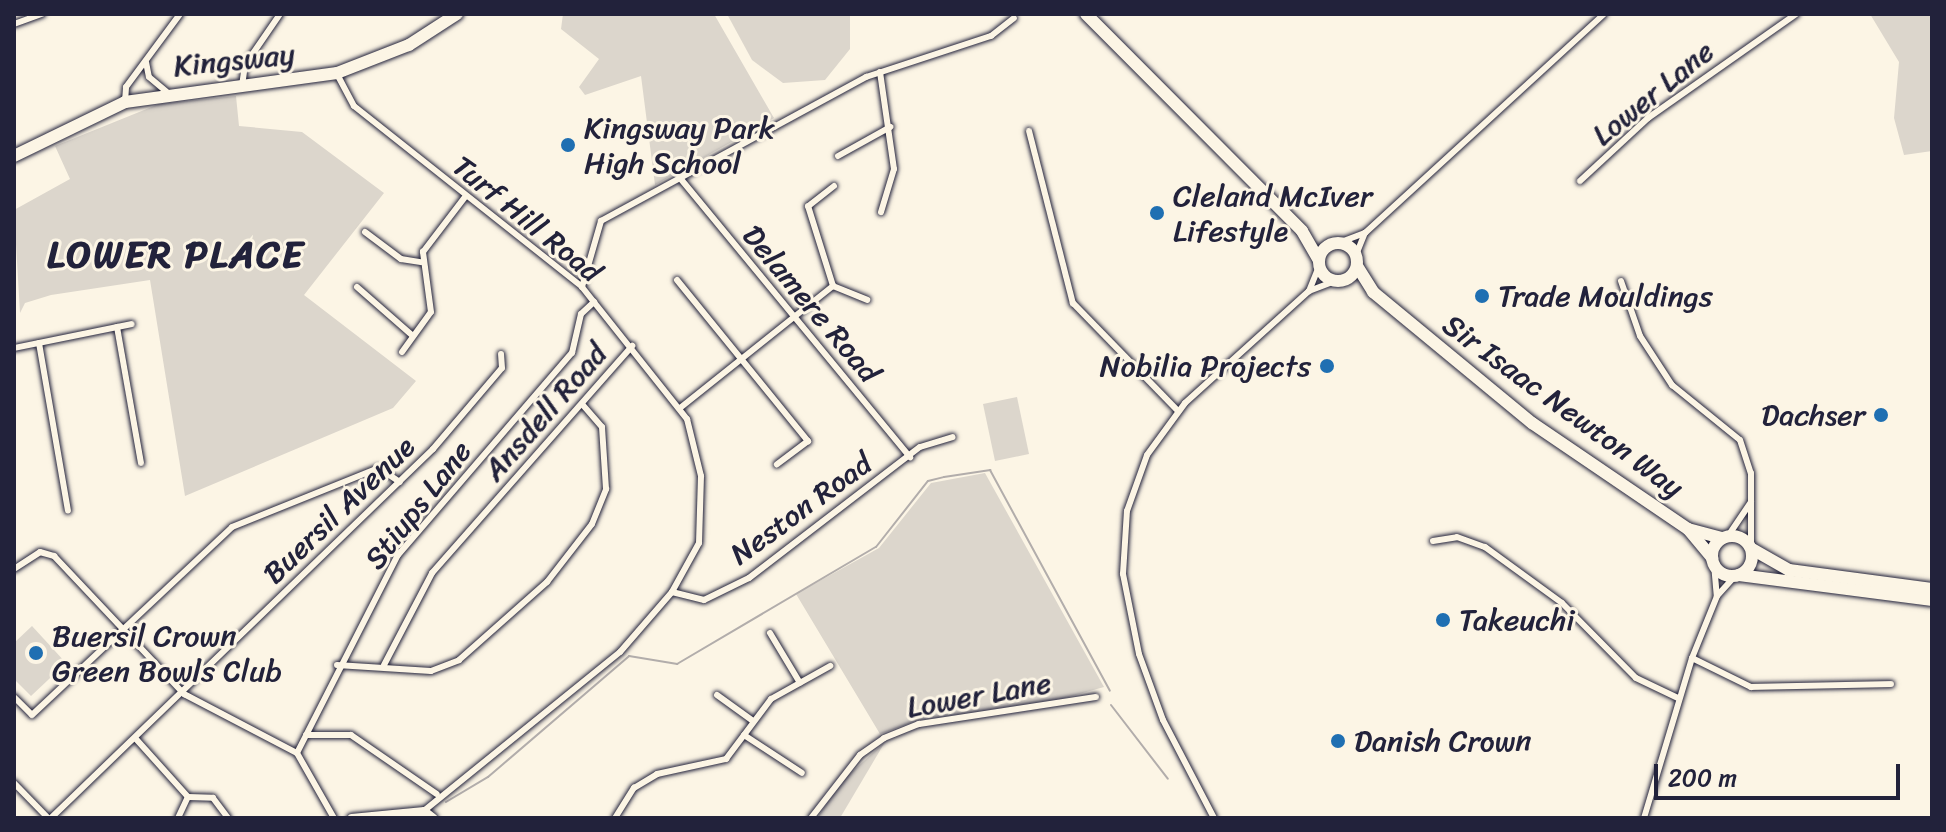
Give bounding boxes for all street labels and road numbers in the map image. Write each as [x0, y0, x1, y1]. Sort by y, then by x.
street label: Lower Lane [1585, 33, 1721, 153]
street label: Kingsway [172, 36, 296, 84]
street label: Turf Hill Road [445, 148, 609, 290]
street label: Delamere Road [735, 218, 887, 390]
street label: Sir Isaac Newton Way [1436, 307, 1690, 505]
street label: Ansdell Road [476, 336, 614, 488]
street label: Buersil Avenue [256, 429, 422, 591]
street label: Stiups Lane [357, 434, 479, 576]
street label: Neston Road [723, 445, 879, 573]
street label: Lower Lane [904, 665, 1054, 725]

